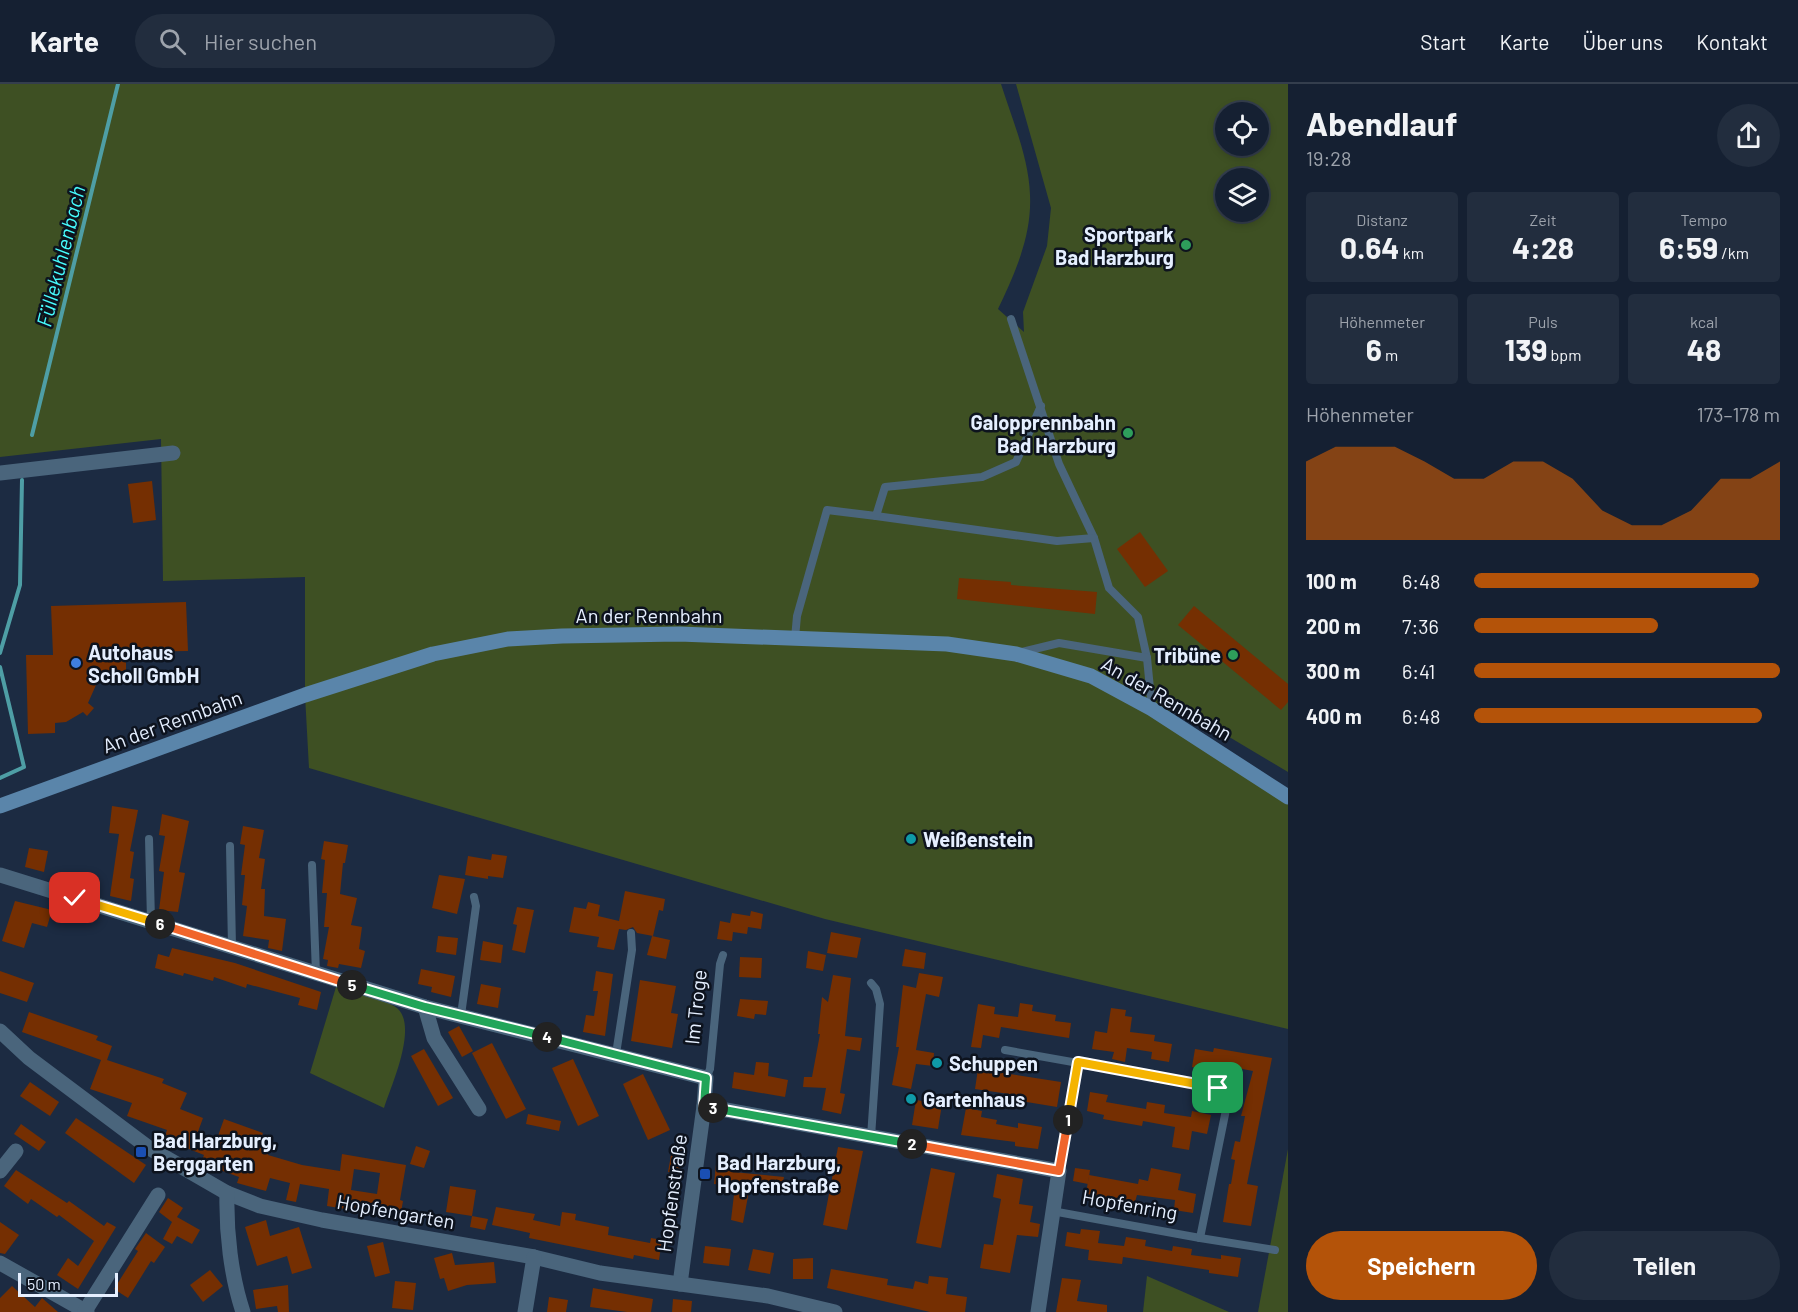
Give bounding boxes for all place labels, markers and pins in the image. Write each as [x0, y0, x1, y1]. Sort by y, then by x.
place label: Sportpark Bad Harzburg [1055, 222, 1174, 269]
marker: Sportpark Bad Harzburg [1179, 238, 1193, 252]
place label: Galopprennbahn Bad Harzburg [971, 410, 1116, 457]
marker: Galopprennbahn Bad Harzburg [1121, 426, 1135, 440]
place label: Autohaus Scholl GmbH [88, 640, 199, 687]
place label: Tribüne [1154, 643, 1221, 667]
marker: Tribüne [1226, 648, 1240, 662]
marker: Autohaus Scholl GmbH [69, 656, 83, 670]
place label: Weißenstein [923, 827, 1033, 851]
marker: Weißenstein [904, 832, 918, 846]
pin [49, 872, 100, 923]
pin: 6 [145, 909, 175, 939]
pin: 5 [337, 970, 367, 1000]
pin: 4 [532, 1022, 562, 1052]
place label: Schuppen [949, 1051, 1038, 1075]
marker: Schuppen [930, 1056, 944, 1070]
pin [1192, 1062, 1243, 1113]
place label: Gartenhaus [923, 1087, 1025, 1111]
marker: Gartenhaus [904, 1092, 918, 1106]
pin: 3 [698, 1093, 728, 1123]
pin: 1 [1053, 1105, 1083, 1135]
place label: Bad Harzburg, Berggarten [153, 1128, 277, 1175]
pin: 2 [897, 1129, 927, 1159]
marker: Bad Harzburg, Berggarten [134, 1145, 148, 1159]
place label: Bad Harzburg, Hopfenstraße [717, 1150, 841, 1197]
marker: Bad Harzburg, Hopfenstraße [698, 1167, 712, 1181]

